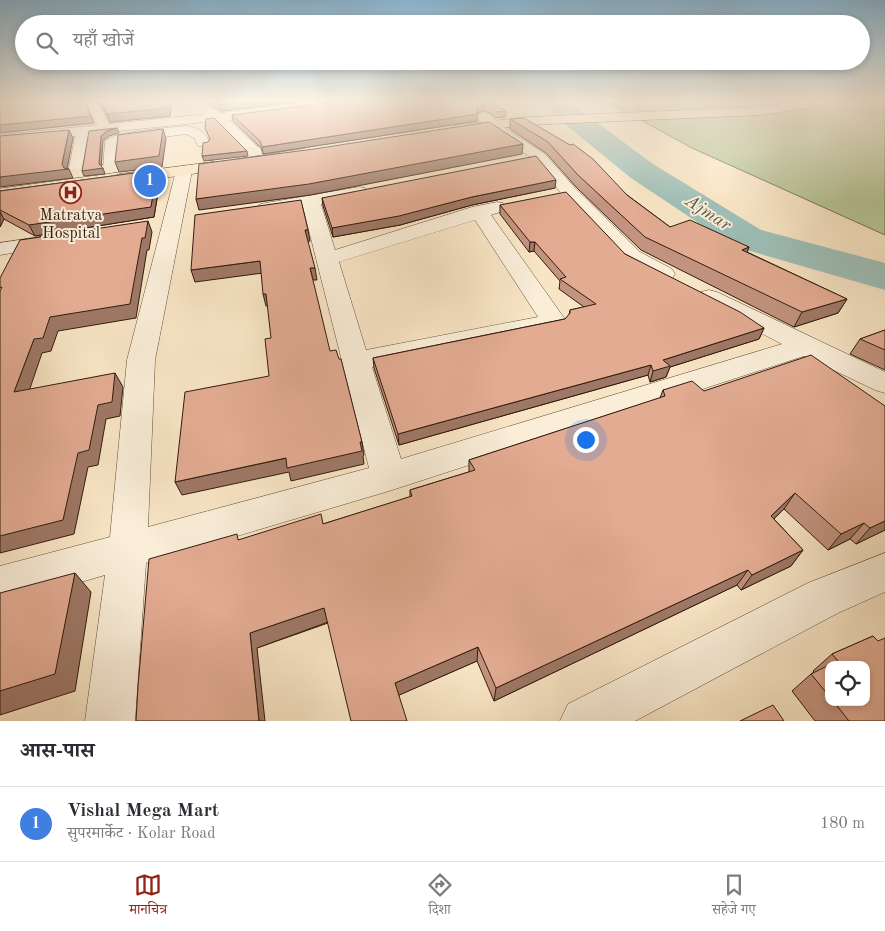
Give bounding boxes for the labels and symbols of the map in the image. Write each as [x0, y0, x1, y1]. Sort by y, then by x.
pin: 1 [134, 162, 166, 200]
hospital icon: Matratva Hospital [59, 180, 83, 204]
water label: Ajmar [681, 191, 735, 235]
place label: Matratva Hospital [40, 208, 103, 242]
your location [573, 427, 599, 453]

